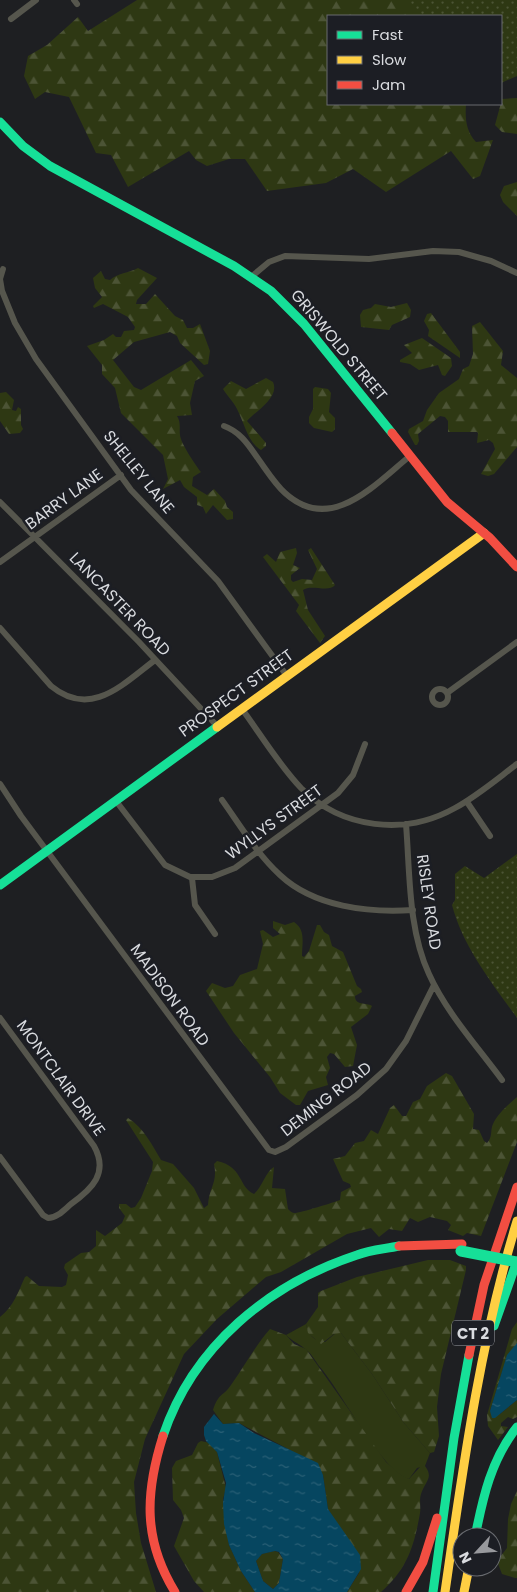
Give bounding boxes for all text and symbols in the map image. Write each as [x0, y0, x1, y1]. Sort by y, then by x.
legend [327, 15, 502, 105]
text: Fast [372, 24, 403, 45]
text: Slow [372, 49, 407, 70]
text: Jam [372, 74, 406, 95]
street label: GRISWOLD STREET [286, 284, 393, 406]
street label: SHELLEY LANE [98, 425, 180, 519]
street label: BARRY LANE [20, 463, 108, 535]
street label: LANCASTER ROAD [64, 547, 176, 661]
street label: PROSPECT STREET [174, 643, 298, 742]
street label: WYLLYS STREET [221, 779, 327, 865]
street label: RISLEY ROAD [411, 853, 447, 951]
street label: MADISON ROAD [125, 939, 215, 1051]
street label: MONTCLAIR DRIVE [11, 1015, 111, 1141]
street label: DEMING ROAD [276, 1056, 376, 1142]
road number: CT 2 [452, 1320, 494, 1346]
north arrow [452, 1527, 502, 1577]
text: N [454, 1549, 477, 1567]

